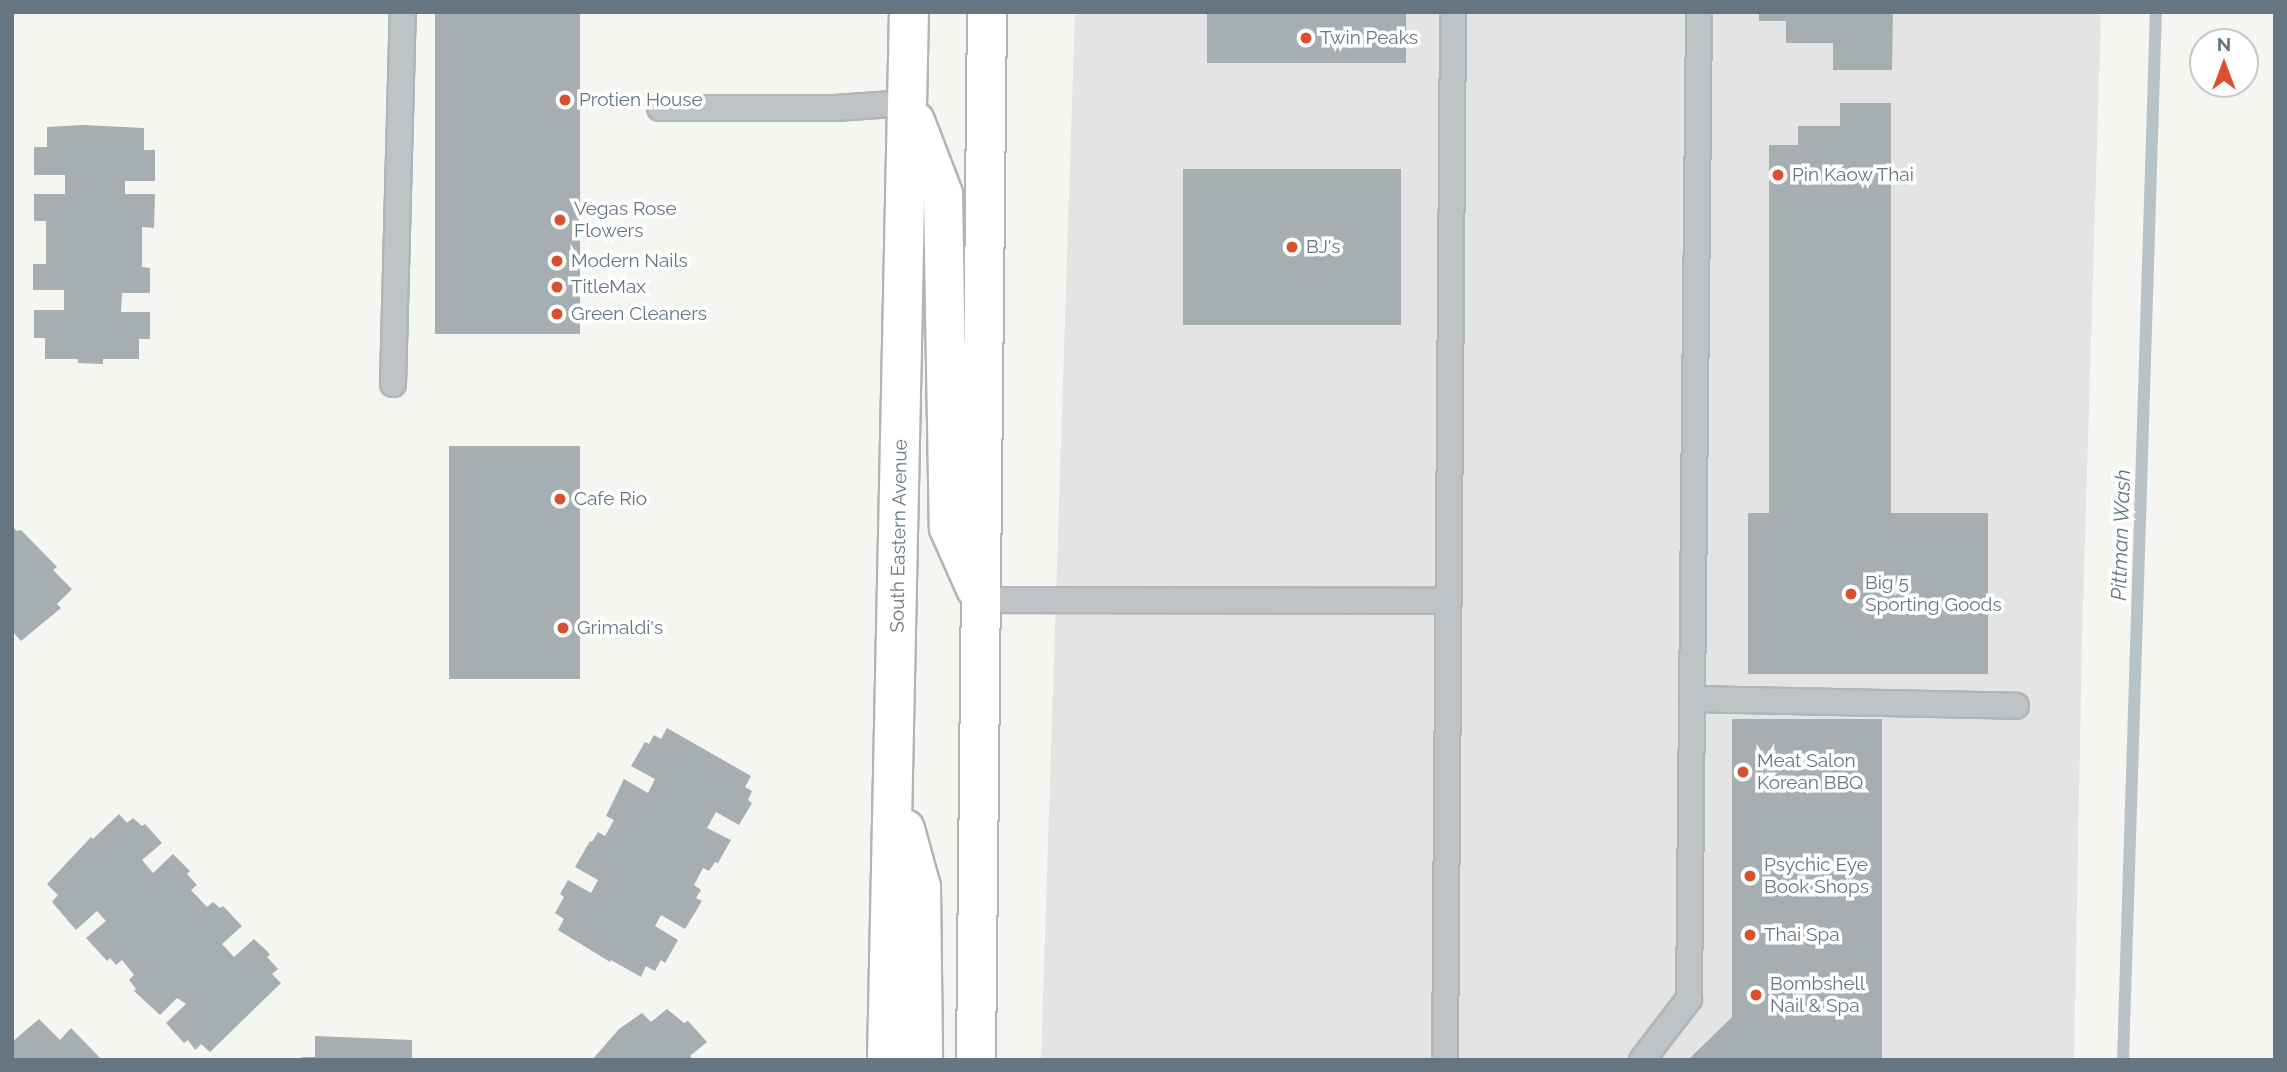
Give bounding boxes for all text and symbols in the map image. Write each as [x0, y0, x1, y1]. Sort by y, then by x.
place label: Twin Peaks [1320, 27, 1418, 49]
north arrow [2189, 28, 2259, 98]
marker: Twin Peaks [1298, 30, 1314, 46]
text: N [2217, 33, 2231, 55]
place label: Protien House [579, 89, 703, 111]
marker: Protien House [557, 92, 573, 108]
place label: Pin Kaow Thai [1792, 164, 1915, 186]
marker: Pin Kaow Thai [1770, 167, 1786, 183]
place label: Vegas Rose Flowers [574, 198, 677, 242]
marker: Vegas Rose Flowers [552, 212, 568, 228]
place label: BJ's [1306, 236, 1341, 258]
marker: BJ's [1284, 239, 1300, 255]
place label: Modern Nails [571, 250, 688, 272]
marker: Modern Nails [549, 253, 565, 269]
place label: TitleMax [571, 276, 646, 298]
marker: TitleMax [549, 279, 565, 295]
place label: Green Cleaners [571, 303, 707, 325]
marker: Green Cleaners [549, 306, 565, 322]
street label: South Eastern Avenue [886, 439, 912, 633]
water label: Pittman Wash [2106, 468, 2136, 602]
place label: Cafe Rio [574, 488, 647, 510]
marker: Cafe Rio [552, 491, 568, 507]
place label: Big 5 Sporting Goods [1865, 572, 2002, 616]
marker: Big 5 Sporting Goods [1843, 586, 1859, 602]
place label: Grimaldi's [577, 617, 663, 639]
marker: Grimaldi's [555, 620, 571, 636]
place label: Meat Salon Korean BBQ [1757, 750, 1863, 794]
marker: Meat Salon Korean BBQ [1735, 764, 1751, 780]
place label: Psychic Eye Book Shops [1764, 854, 1869, 898]
marker: Psychic Eye Book Shops [1742, 868, 1758, 884]
place label: Thai Spa [1764, 924, 1840, 946]
marker: Thai Spa [1742, 927, 1758, 943]
place label: Bombshell Nail & Spa [1770, 973, 1865, 1017]
marker: Bombshell Nail & Spa [1748, 987, 1764, 1003]

